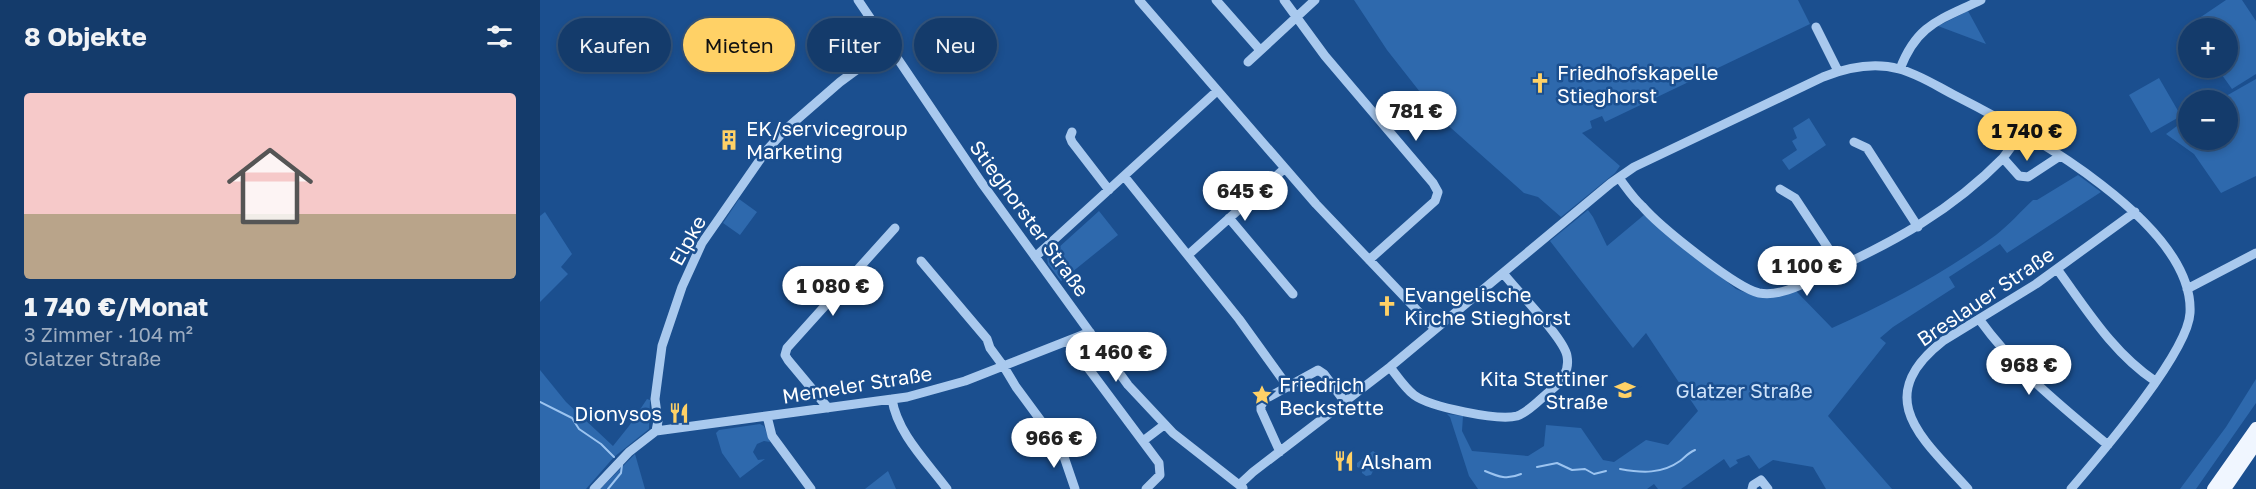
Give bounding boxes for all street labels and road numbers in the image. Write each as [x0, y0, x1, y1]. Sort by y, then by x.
street label: Stieghorster Straße [965, 135, 1095, 301]
street label: Elpke [664, 211, 710, 269]
street label: Breslauer Straße [1912, 241, 2058, 351]
street label: Memeler Straße [780, 360, 934, 408]

